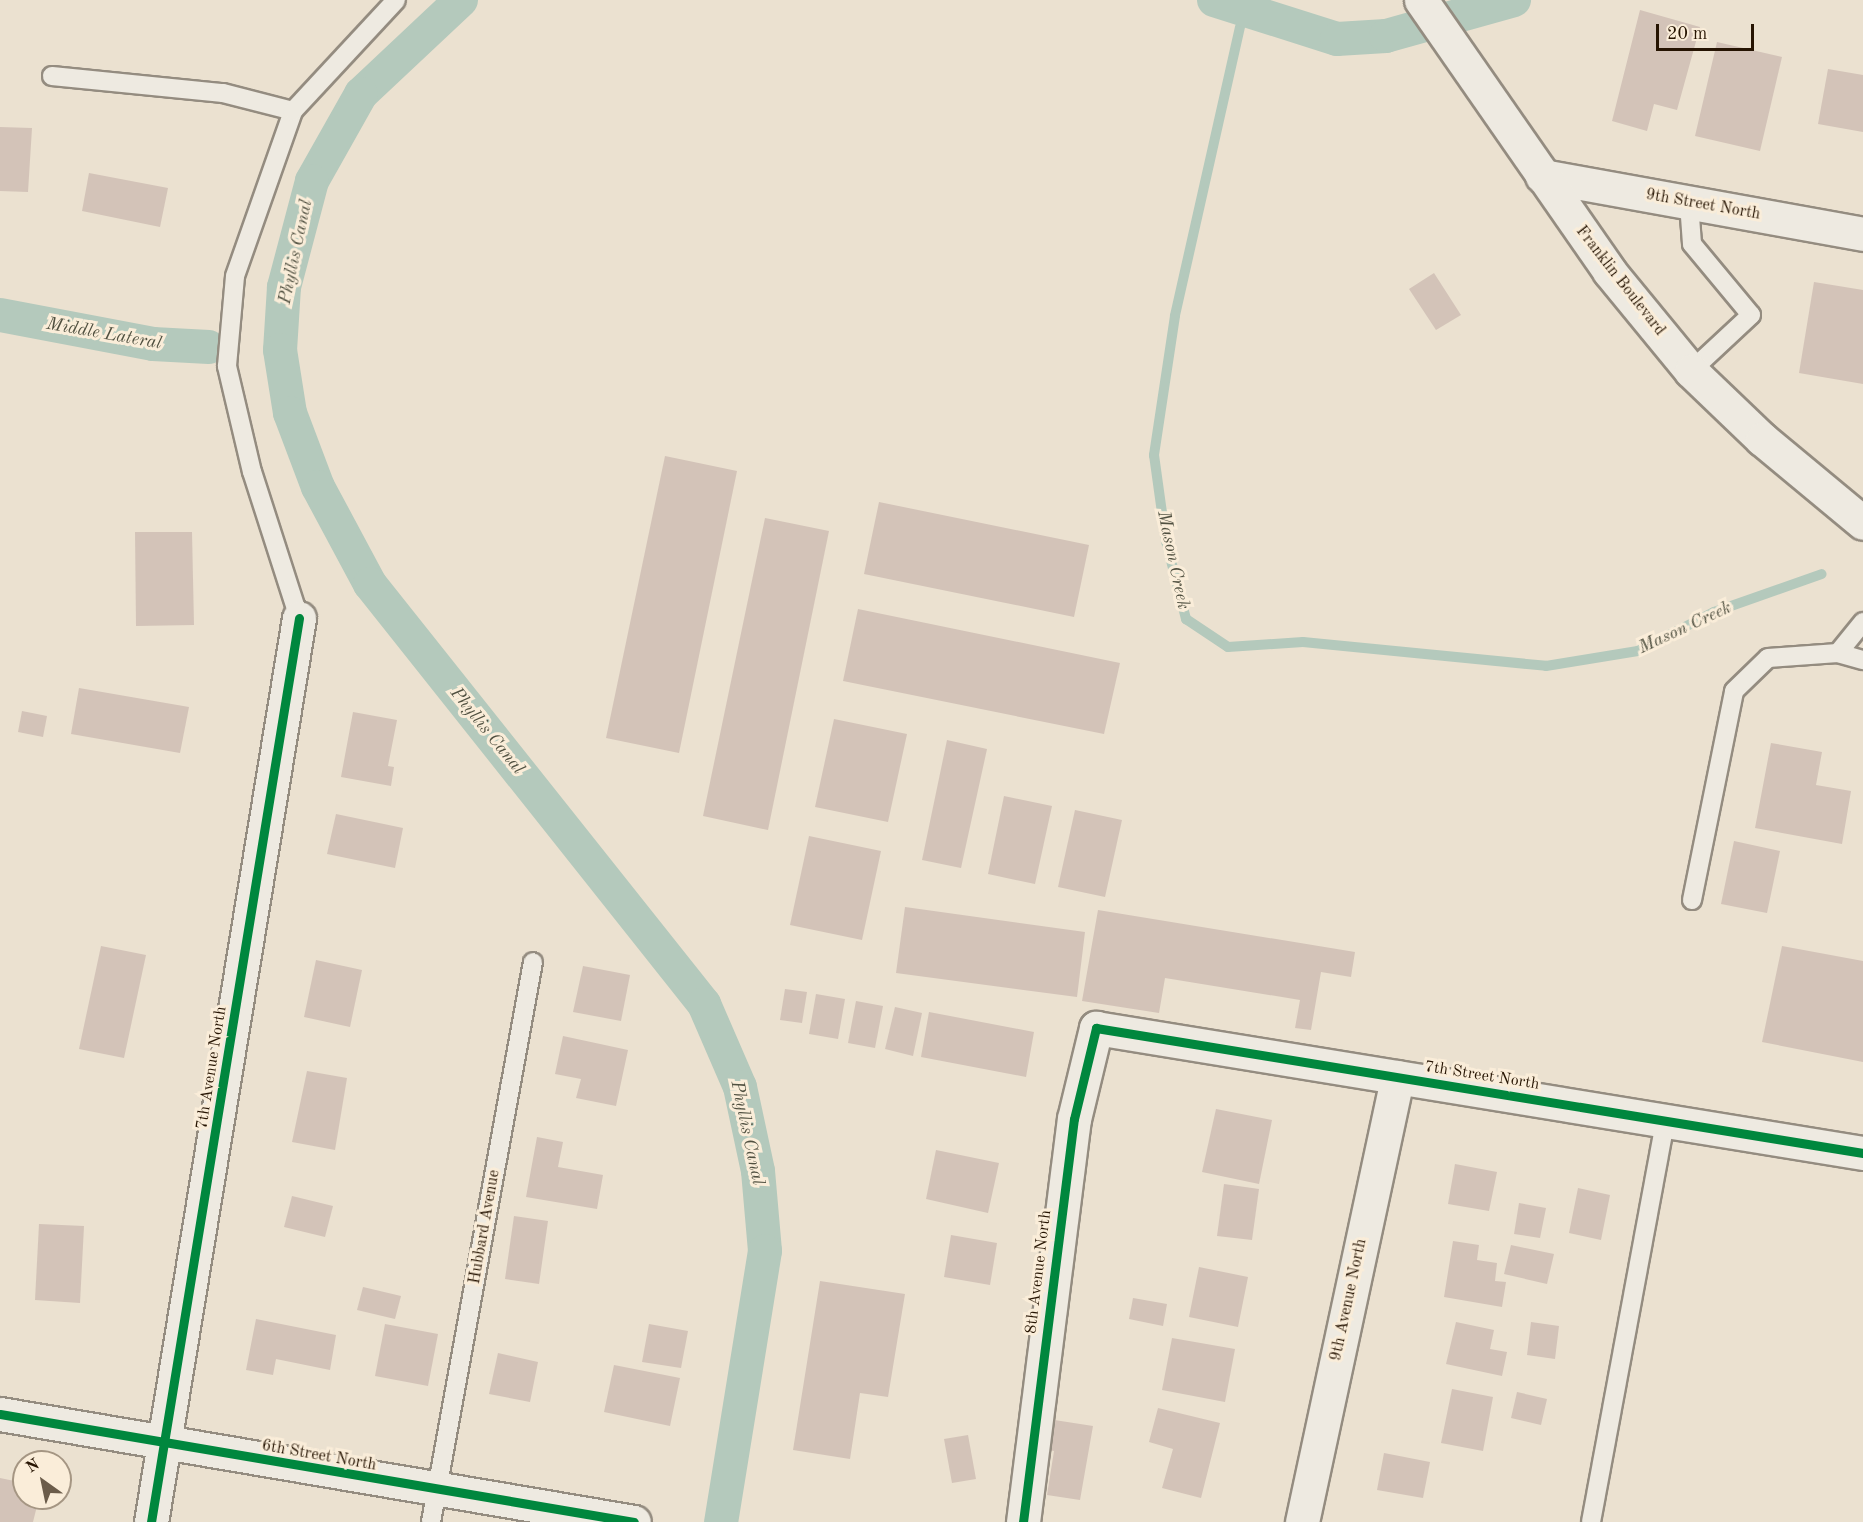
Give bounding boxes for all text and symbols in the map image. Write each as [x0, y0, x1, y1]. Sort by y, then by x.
scale bar [1659, 12, 1756, 50]
text: 20 m [1667, 25, 1707, 43]
street label: 9th Street North [1644, 185, 1762, 225]
water label: Phyllis Canal [274, 198, 318, 306]
street label: Franklin Boulevard [1571, 222, 1669, 340]
water label: Middle Lateral [45, 313, 163, 355]
water label: Mason Creek [1152, 509, 1194, 611]
water label: Mason Creek [1635, 597, 1735, 659]
water label: Phyllis Canal [445, 683, 529, 779]
street label: 7th Avenue North [193, 1005, 231, 1131]
street label: 7th Street North [1423, 1057, 1541, 1095]
water label: Phyllis Canal [725, 1079, 769, 1187]
street label: Hubbard Avenue [466, 1168, 504, 1286]
street label: 8th Avenue North [1022, 1209, 1056, 1335]
street label: 9th Avenue North [1327, 1237, 1371, 1363]
street label: 6th Street North [260, 1436, 378, 1476]
north arrow [12, 1450, 72, 1510]
text: N [24, 1457, 43, 1477]

